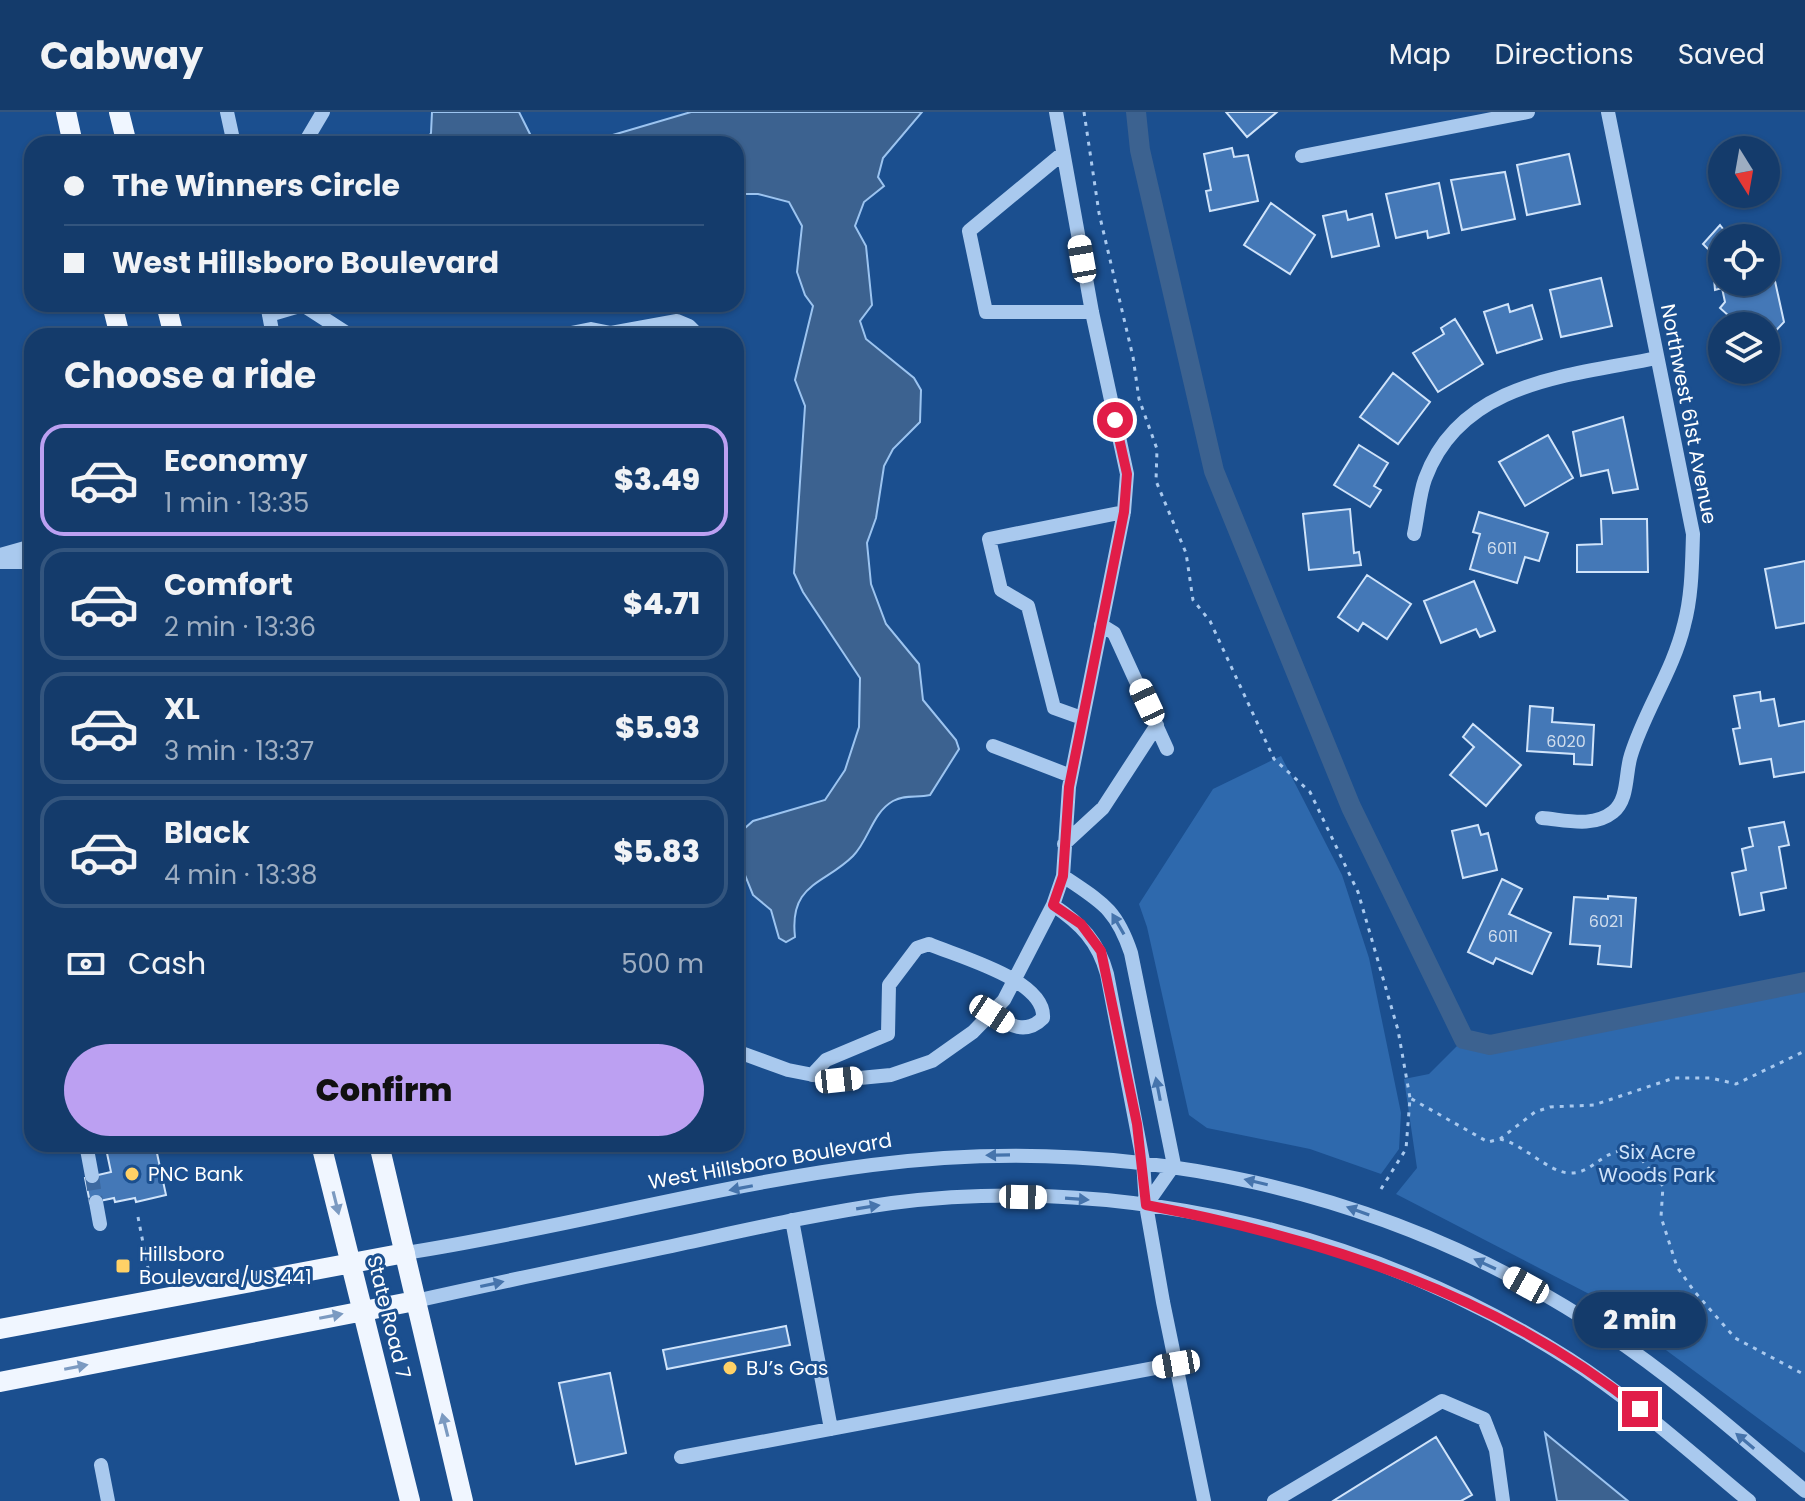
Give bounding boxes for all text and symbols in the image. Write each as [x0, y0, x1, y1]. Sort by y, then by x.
text: Cabway [40, 29, 203, 82]
text: Map [1389, 35, 1451, 74]
text: Directions [1495, 35, 1634, 74]
text: Saved [1678, 35, 1765, 74]
north arrow [1708, 136, 1780, 208]
map controls [1708, 136, 1780, 384]
text: The Winners Circle [112, 164, 400, 207]
button: locate [1708, 224, 1780, 296]
car [1066, 233, 1098, 285]
text: West Hillsboro Boulevard [112, 241, 499, 284]
street label: Northwest 61st Avenue [1654, 302, 1724, 526]
button: layers [1708, 312, 1780, 384]
text: Choose a ride [64, 350, 316, 401]
route start [1097, 402, 1133, 438]
text: Economy [164, 439, 308, 482]
icon: car [68, 444, 140, 516]
text: $3.49 [614, 458, 700, 501]
text: 1 min · 13:35 [164, 485, 309, 521]
house number: 6011 [1487, 537, 1517, 560]
text: Comfort [164, 563, 293, 606]
icon: car [68, 568, 140, 640]
text: $4.71 [623, 582, 700, 625]
text: 2 min · 13:36 [164, 609, 316, 645]
car [1126, 675, 1168, 729]
text: XL [164, 687, 200, 730]
icon: car [68, 692, 140, 764]
text: $5.93 [615, 706, 700, 749]
house number: 6020 [1546, 730, 1586, 753]
text: 3 min · 13:37 [164, 733, 314, 769]
text: Black [164, 811, 250, 854]
icon: car [68, 816, 140, 888]
text: $5.83 [614, 830, 700, 873]
text: 4 min · 13:38 [164, 857, 317, 893]
house number: 6021 [1589, 910, 1623, 933]
one-way arrow [1111, 913, 1125, 935]
house number: 6011 [1488, 925, 1518, 948]
icon: cash [64, 942, 108, 986]
text: Cash [128, 942, 206, 985]
text: 500 m [621, 946, 704, 982]
car [965, 991, 1019, 1037]
button: Confirm [64, 1044, 704, 1136]
car [814, 1066, 864, 1094]
one-way arrow [1152, 1076, 1164, 1101]
street label: West Hillsboro Boulevard [646, 1126, 894, 1196]
park label: Six Acre Woods Park [1598, 1138, 1716, 1189]
one-way arrow [985, 1149, 1010, 1161]
place label: PNC Bank [148, 1160, 244, 1188]
marker: PNC Bank [123, 1165, 141, 1183]
one-way arrow [1244, 1175, 1269, 1188]
one-way arrow [728, 1183, 753, 1195]
car [999, 1185, 1047, 1209]
one-way arrow [330, 1191, 343, 1216]
one-way arrow [1065, 1193, 1090, 1206]
one-way arrow [856, 1200, 881, 1213]
one-way arrow [1346, 1204, 1370, 1217]
place label: Hillsboro Boulevard/US 441 [139, 1240, 312, 1291]
street label: State Road 7 [360, 1253, 418, 1382]
marker: Hillsboro Boulevard/US 441 [114, 1257, 132, 1275]
one-way arrow [1473, 1257, 1497, 1271]
car [1499, 1263, 1553, 1307]
one-way arrow [479, 1277, 504, 1290]
callout: 2 min [1574, 1293, 1706, 1349]
text: 2 min [1603, 1302, 1677, 1338]
one-way arrow [319, 1309, 344, 1321]
car [1150, 1348, 1202, 1380]
place label: BJ’s Gas [746, 1354, 829, 1382]
marker: BJ’s Gas [721, 1359, 739, 1377]
one-way arrow [64, 1360, 89, 1372]
route end [1622, 1391, 1658, 1427]
one-way arrow [438, 1413, 450, 1438]
one-way arrow [1736, 1433, 1756, 1450]

